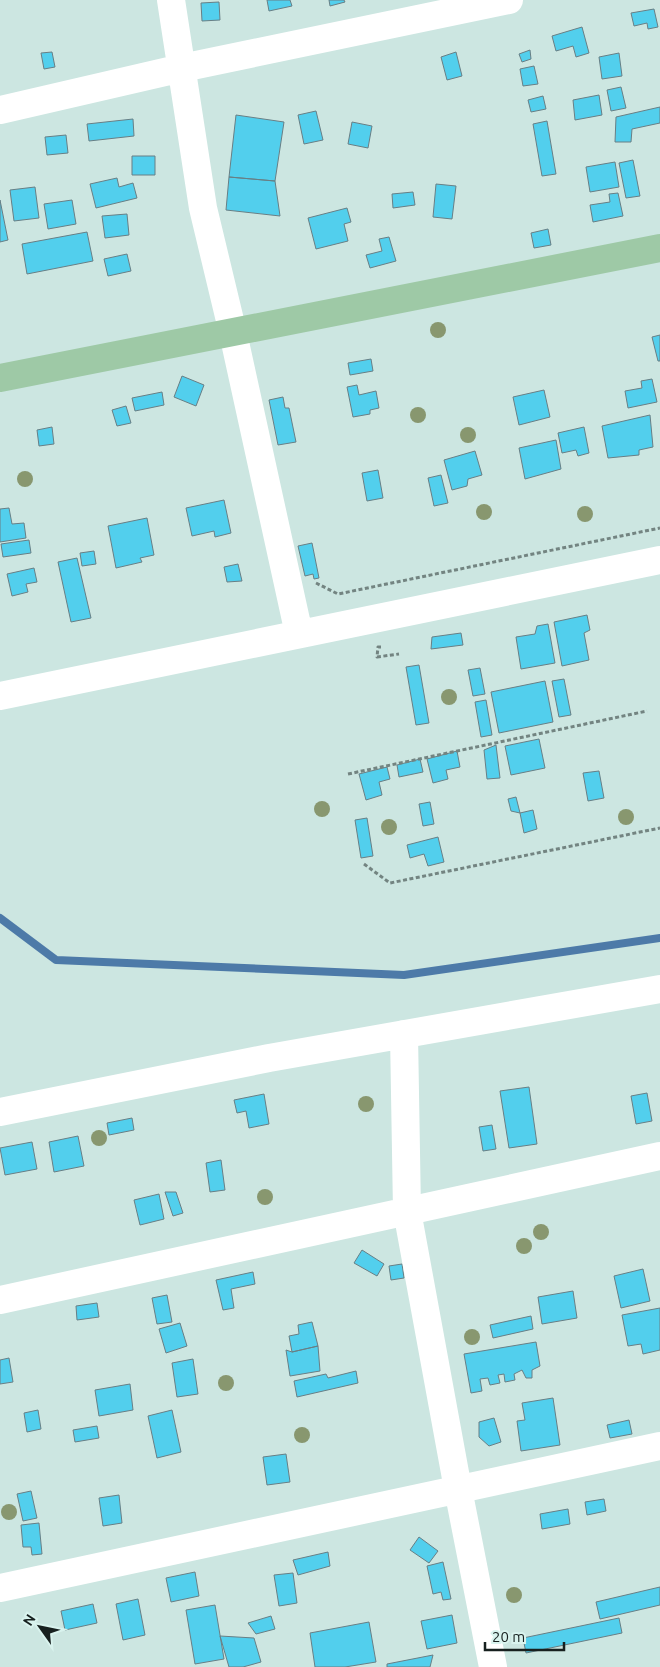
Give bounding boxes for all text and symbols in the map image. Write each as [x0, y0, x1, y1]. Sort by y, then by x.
north arrow [15, 1602, 65, 1652]
text: N [20, 1611, 39, 1629]
scale bar [485, 1620, 564, 1652]
text: 20 m [492, 1628, 525, 1645]

